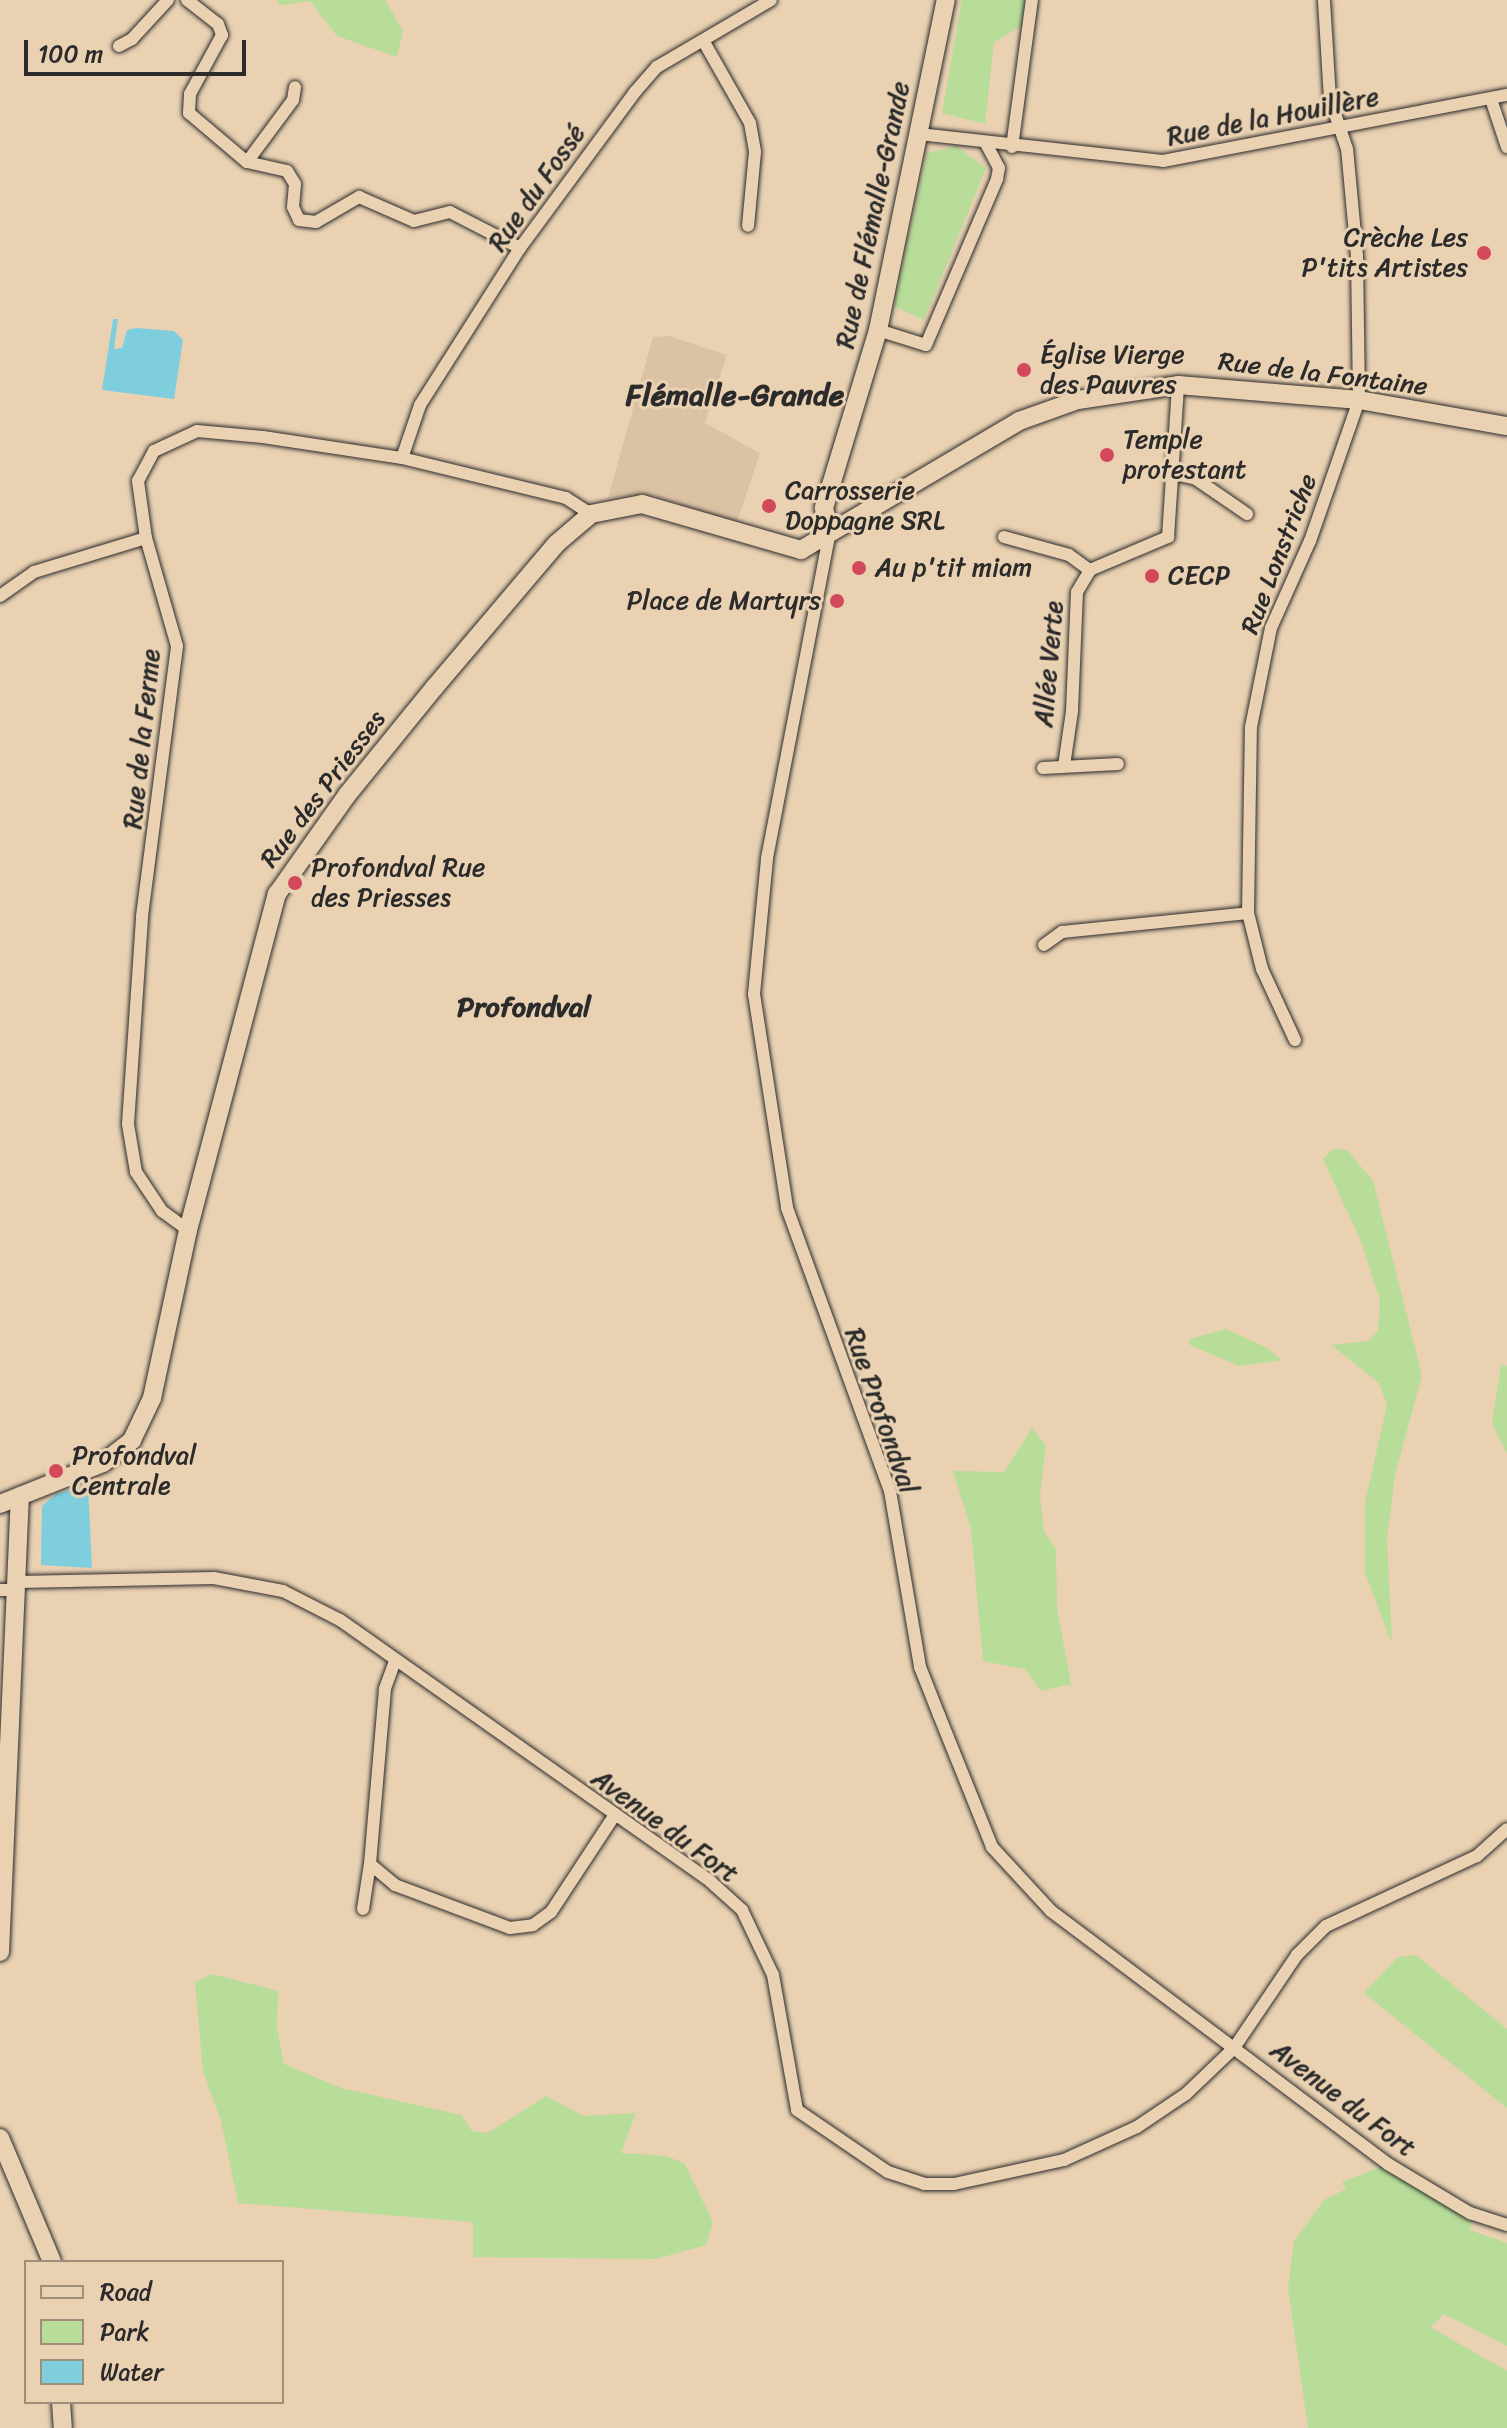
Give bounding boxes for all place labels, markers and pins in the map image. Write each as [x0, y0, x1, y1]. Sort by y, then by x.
place label: Crèche Les P'tits Artistes [1302, 222, 1468, 284]
marker: Crèche Les P'tits Artistes [1475, 244, 1493, 262]
place label: Église Vierge des Pauvres [1040, 339, 1185, 400]
marker: Église Vierge des Pauvres [1015, 361, 1033, 379]
place label: Temple protestant [1123, 424, 1246, 486]
marker: Temple protestant [1098, 446, 1116, 464]
place label: Carrosserie Doppagne SRL [785, 475, 945, 536]
marker: Carrosserie Doppagne SRL [760, 497, 778, 515]
place label: Au p'tit miam [875, 552, 1032, 584]
marker: Au p'tit miam [850, 559, 868, 577]
place label: CECP [1168, 560, 1230, 592]
marker: CECP [1143, 567, 1161, 585]
place label: Place de Martyrs [626, 585, 821, 617]
marker: Place de Martyrs [828, 592, 846, 610]
place label: Profondval Rue des Priesses [311, 852, 485, 914]
marker: Profondval Rue des Priesses [286, 874, 304, 892]
place label: Profondval Centrale [72, 1440, 197, 1502]
marker: Profondval Centrale [47, 1462, 65, 1480]

